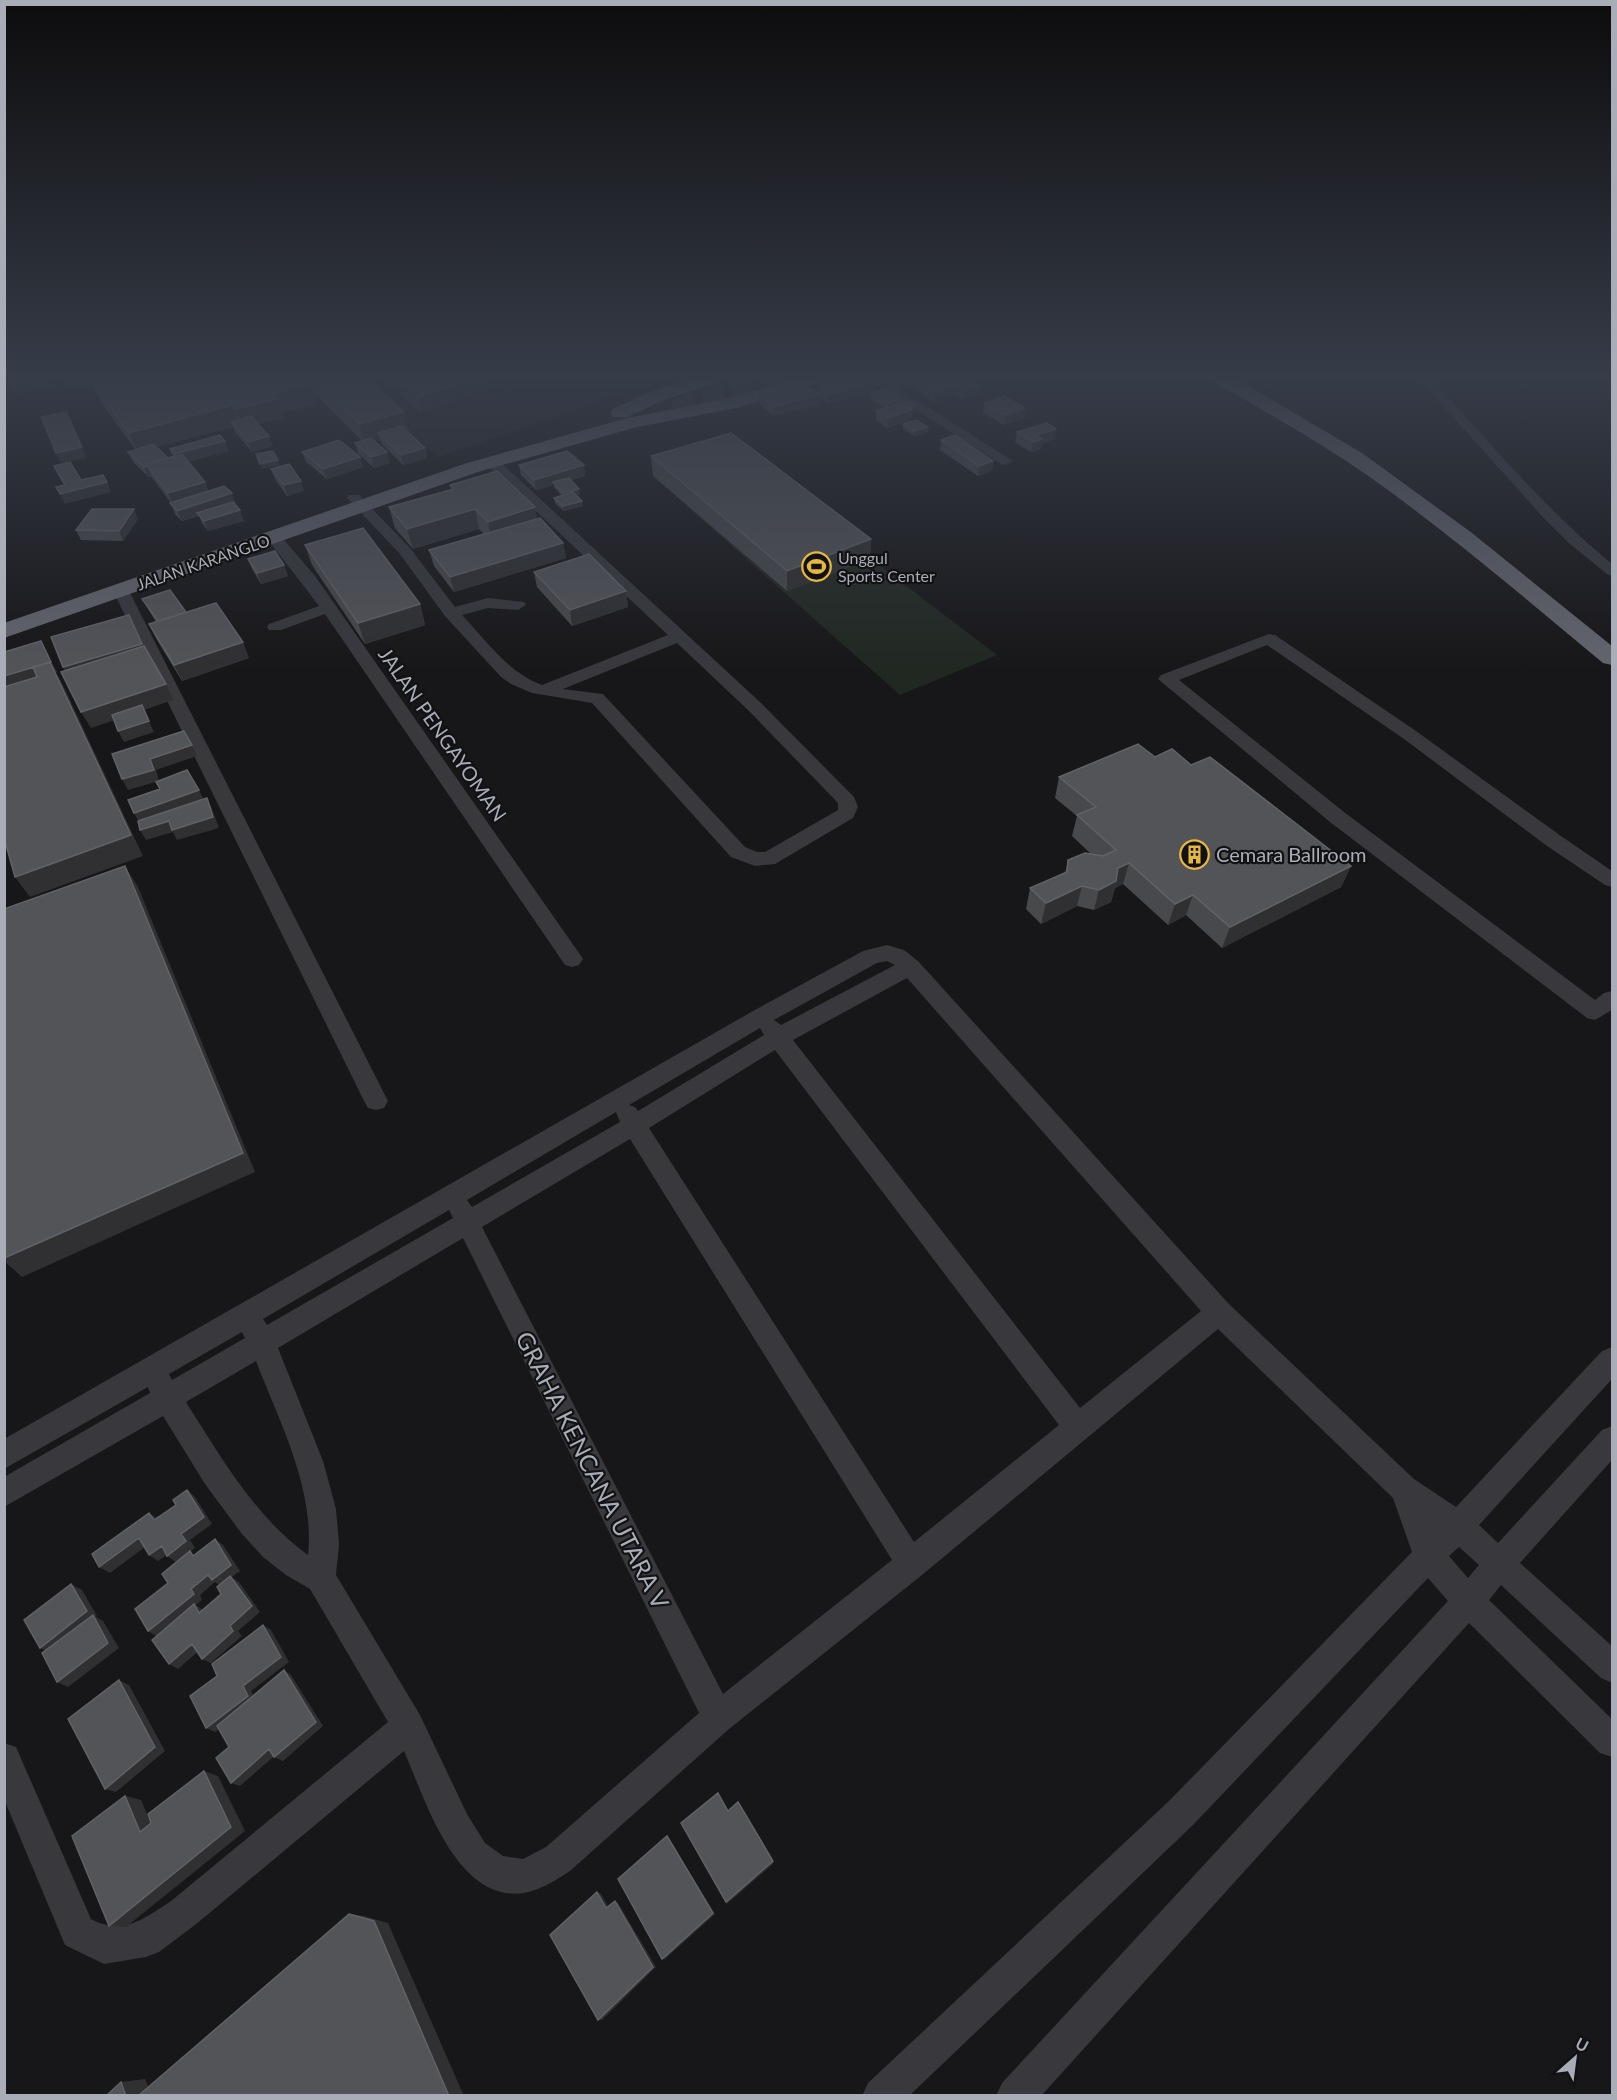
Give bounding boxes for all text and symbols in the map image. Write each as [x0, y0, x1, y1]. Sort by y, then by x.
street label: JALAN KARANGLO [134, 530, 272, 594]
place label: Unggul Sports Center [838, 548, 935, 585]
sports icon: Unggul Sports Center [801, 550, 833, 582]
street label: JALAN PENGAYOMAN [374, 643, 512, 825]
building icon: Cemara Ballroom [1179, 838, 1211, 870]
place label: Cemara Ballroom [1216, 842, 1366, 866]
street label: GRAHA KENCANA UTARA V [510, 1326, 676, 1614]
north arrow [1545, 2028, 1605, 2088]
text: U [1573, 2033, 1592, 2055]

